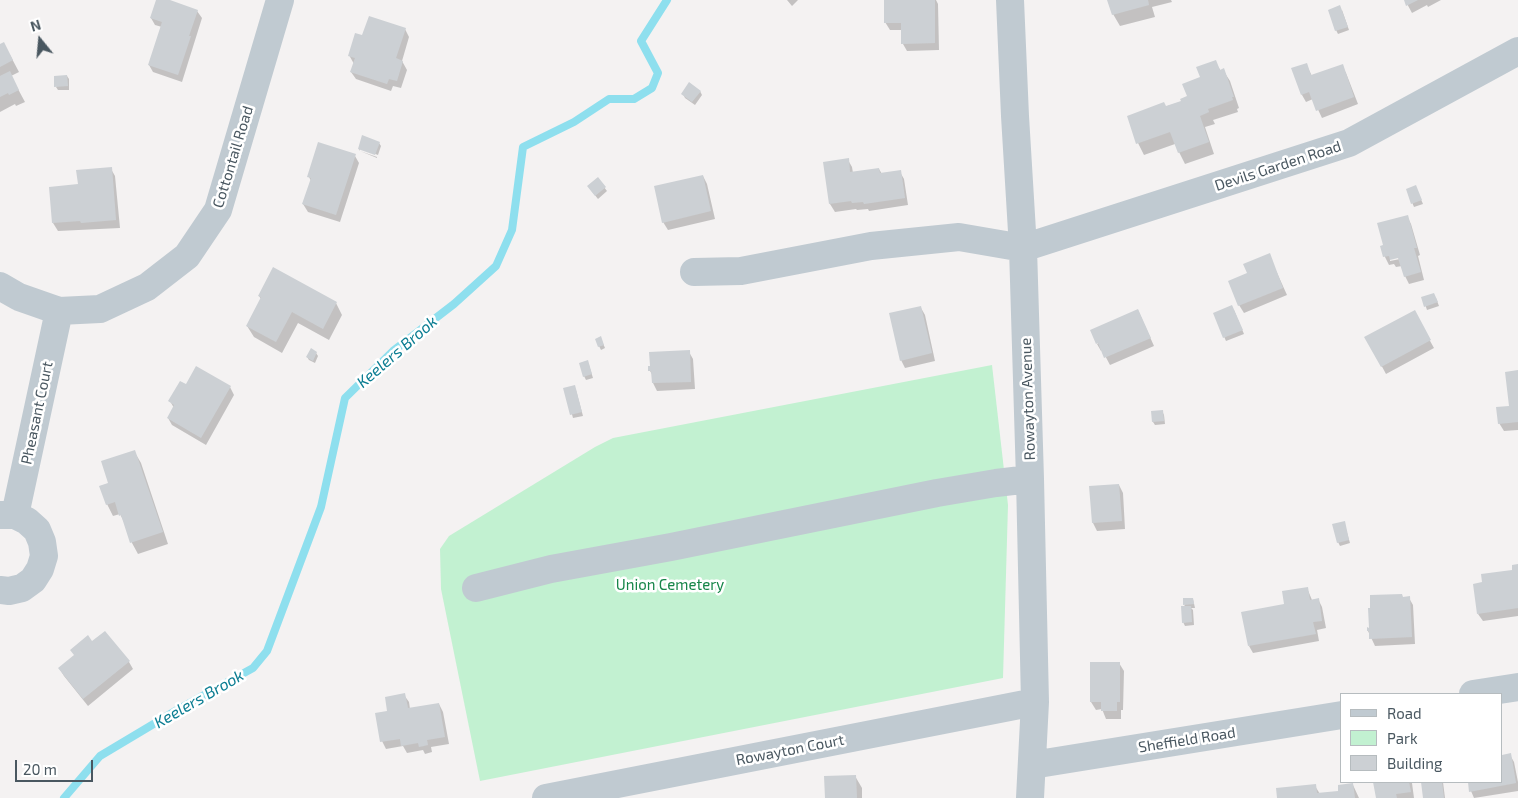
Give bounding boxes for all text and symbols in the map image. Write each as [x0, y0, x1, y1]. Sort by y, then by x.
north arrow [15, 15, 65, 65]
text: N [28, 16, 43, 35]
street label: Cottontail Road [209, 104, 257, 210]
street label: Devils Garden Road [1213, 137, 1343, 195]
water label: Keelers Brook [353, 312, 441, 392]
street label: Rowayton Avenue [1017, 337, 1039, 461]
street label: Pheasant Court [17, 360, 57, 466]
park label: Union Cemetery [616, 576, 724, 594]
water label: Keelers Brook [151, 666, 247, 732]
legend [1340, 693, 1503, 783]
text: Road [1387, 704, 1422, 722]
street label: Sheffield Road [1137, 723, 1237, 757]
text: Park [1387, 729, 1418, 747]
street label: Rowayton Court [734, 731, 846, 769]
scale bar [18, 750, 95, 782]
text: Building [1387, 754, 1442, 772]
text: 20 m [23, 760, 57, 778]

